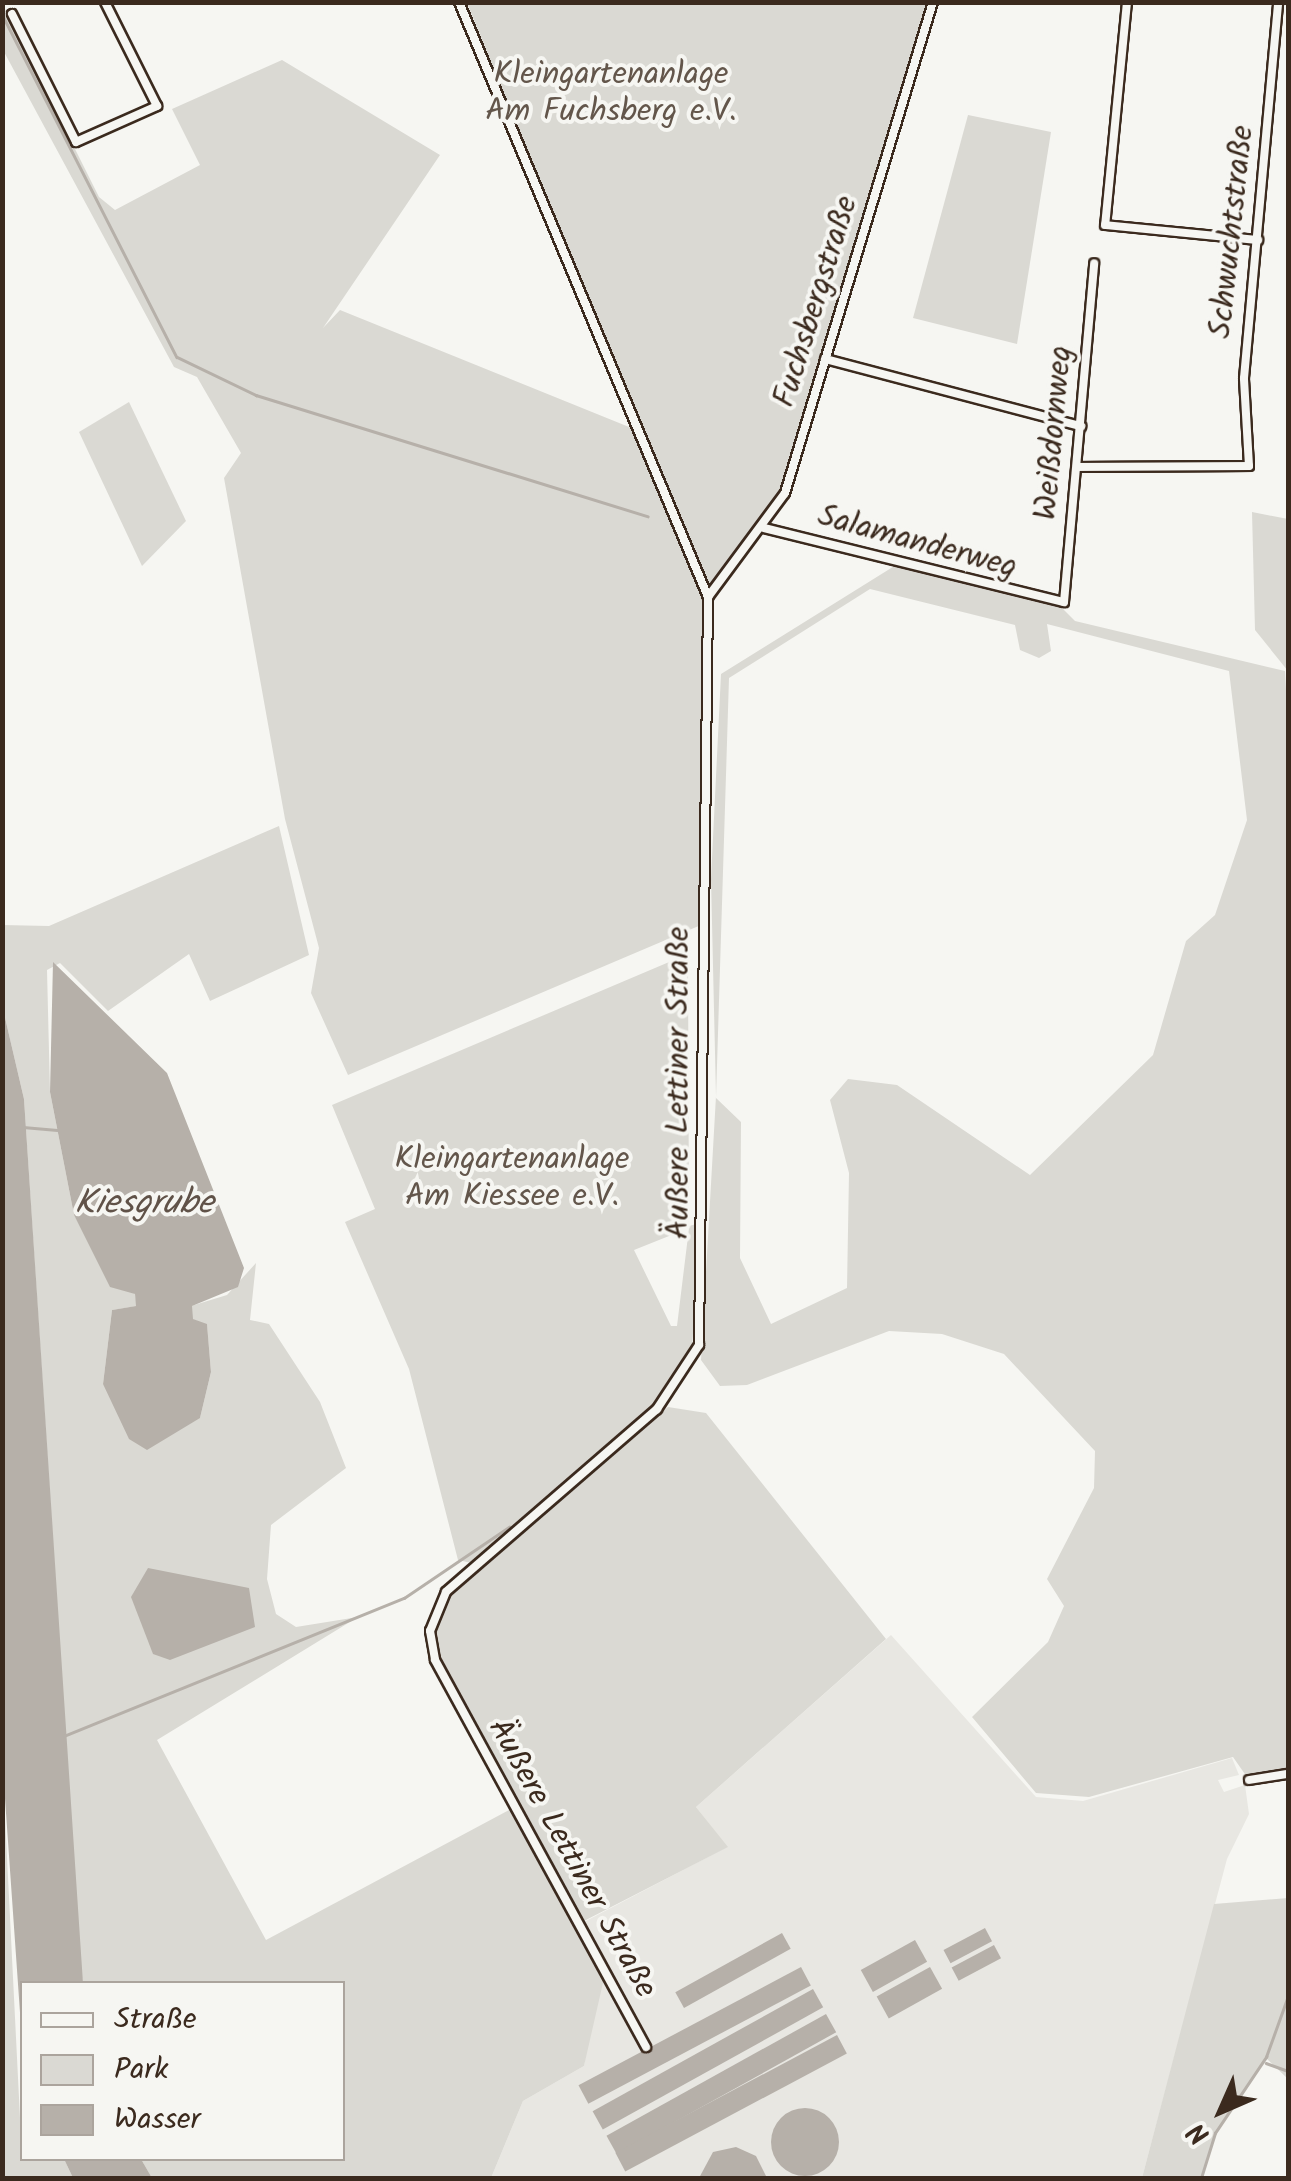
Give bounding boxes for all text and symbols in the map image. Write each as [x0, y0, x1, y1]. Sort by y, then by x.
park label: Kleingartenanlage Am Fuchsberg e.V. [485, 57, 737, 132]
street label: Schwuchtstraße [1203, 124, 1263, 340]
street label: Fuchsbergstraße [767, 192, 867, 412]
street label: Weißdornweg [1028, 344, 1082, 522]
street label: Salamanderweg [813, 498, 1021, 588]
street label: Äußere Lettiner Straße [661, 926, 699, 1240]
park label: Kleingartenanlage Am Kiessee e.V. [395, 1142, 629, 1217]
water label: Kiesgrube [75, 1183, 213, 1225]
street label: Äußere Lettiner Straße [478, 1713, 664, 2005]
legend [20, 1981, 345, 2161]
text: Straße [114, 1996, 197, 2044]
text: Park [114, 2046, 168, 2094]
north arrow [1171, 2061, 1271, 2161]
text: Wasser [114, 2096, 201, 2144]
text: N [1177, 2110, 1222, 2155]

